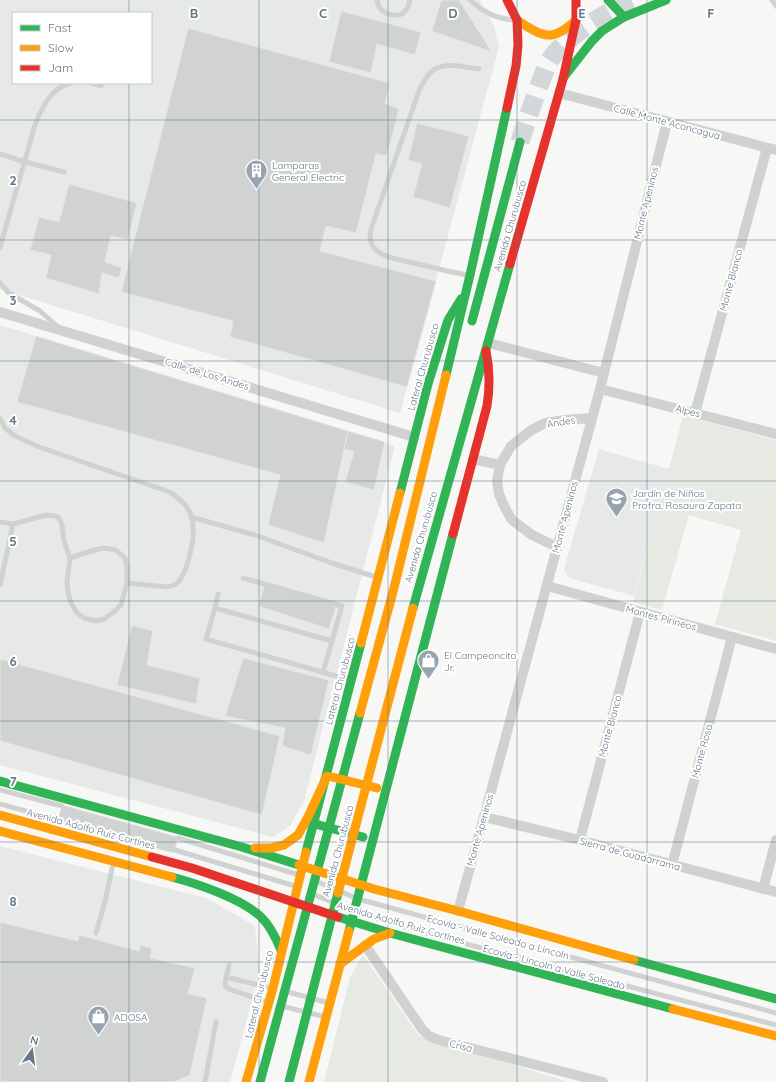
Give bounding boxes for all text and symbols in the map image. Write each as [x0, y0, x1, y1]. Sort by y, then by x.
text: B [190, 5, 198, 21]
text: C [319, 5, 327, 21]
text: D [448, 5, 458, 21]
text: E [578, 5, 586, 21]
text: F [707, 5, 715, 21]
legend [12, 12, 152, 84]
text: Fast [48, 20, 72, 35]
text: Slow [48, 40, 74, 55]
text: Jam [48, 60, 73, 75]
street label: Calle Monte Aconcagua [612, 101, 722, 143]
building icon: Lamparas General Electric [243, 158, 269, 191]
place label: Lamparas General Electric [272, 159, 344, 184]
street label: Monte Apeninos [631, 165, 661, 241]
text: 2 [9, 172, 17, 188]
street label: Avenida Churubusco [491, 179, 529, 273]
street label: Monte Blanco [716, 248, 746, 312]
text: 3 [10, 292, 17, 308]
street label: Lateral Churubusco [404, 322, 442, 412]
street label: Calle de Los Andes [163, 355, 251, 393]
street label: Alpes [674, 402, 702, 420]
text: 4 [9, 412, 17, 428]
street label: Andes [546, 413, 576, 431]
street label: Monte Apeninos [549, 479, 581, 555]
school or university icon: Jardín de Niños Profra. Rosaura Zapata [604, 486, 630, 519]
place label: Jardín de Niños Profra. Rosaura Zapata [632, 487, 741, 512]
street label: Avenida Churubusco [402, 490, 440, 584]
text: 5 [9, 533, 17, 549]
street label: Montes Pirineos [624, 602, 698, 634]
street label: Lateral Churubusco [322, 636, 358, 726]
shop icon: El Campeoncito Jr. [416, 648, 442, 681]
place label: El Campeoncito Jr. [444, 649, 517, 674]
text: 6 [9, 653, 17, 669]
street label: Monte Blanco [595, 694, 625, 758]
street label: Monte Rosa [689, 723, 715, 779]
text: 7 [9, 773, 17, 789]
street label: Monte Apeninos [463, 792, 497, 868]
street label: Avenida Churubusco [319, 803, 357, 899]
street label: Avenida Adolfo Ruiz Cortínes [25, 806, 157, 853]
street label: Sierra de Guadarrama [578, 834, 682, 874]
text: 8 [9, 893, 17, 909]
street label: Avenida Adolfo Ruiz Cortínes [335, 898, 467, 948]
street label: Ecovía - Valle Soleado a Lincoln [425, 912, 571, 962]
street label: Ecovía - Lincoln a Valle Soleado [481, 942, 627, 992]
street label: Lateral Churubusco [242, 949, 276, 1039]
shop icon: ADOSA [86, 1004, 112, 1037]
place label: ADOSA [114, 1011, 148, 1024]
north arrow [12, 1030, 52, 1070]
text: N [29, 1033, 40, 1048]
street label: Crisa [448, 1037, 474, 1055]

